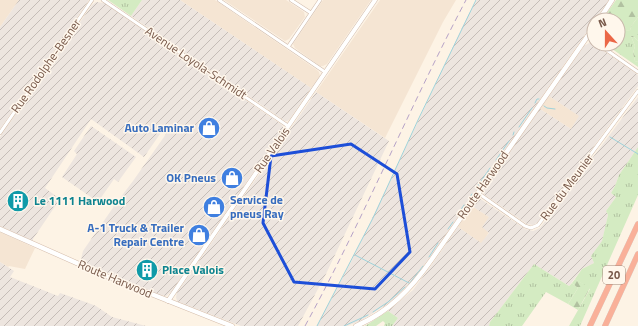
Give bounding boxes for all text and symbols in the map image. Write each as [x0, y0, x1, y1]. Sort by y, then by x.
north arrow [586, 12, 626, 52]
text: N [596, 14, 609, 31]
street label: Rue Rodolphe-Besner [6, 15, 85, 117]
street label: Avenue Loyola-Schmidt [142, 21, 252, 104]
shop icon: Auto Laminar [196, 115, 222, 141]
place label: Auto Laminar [125, 118, 195, 137]
street label: Rue Valois [249, 122, 295, 177]
street label: Route Harwood [452, 147, 513, 223]
street label: Rue du Meunier [535, 149, 598, 224]
shop icon: OK Pneus [219, 165, 245, 191]
place label: OK Pneus [166, 168, 216, 187]
building icon: Le 1111 Harwood [5, 188, 31, 214]
place label: Service de pneus Ray [230, 190, 284, 223]
place label: Le 1111 Harwood [34, 191, 125, 210]
shop icon: Service de pneus Ray [201, 194, 227, 220]
place label: A-1 Truck & Trailer Repair Centre [87, 218, 185, 251]
shop icon: A-1 Truck & Trailer Repair Centre [186, 222, 212, 248]
street label: Route Harwood [75, 254, 155, 303]
building icon: Place Valois [134, 257, 160, 283]
place label: Place Valois [162, 260, 224, 279]
road number: 20 [603, 266, 625, 284]

